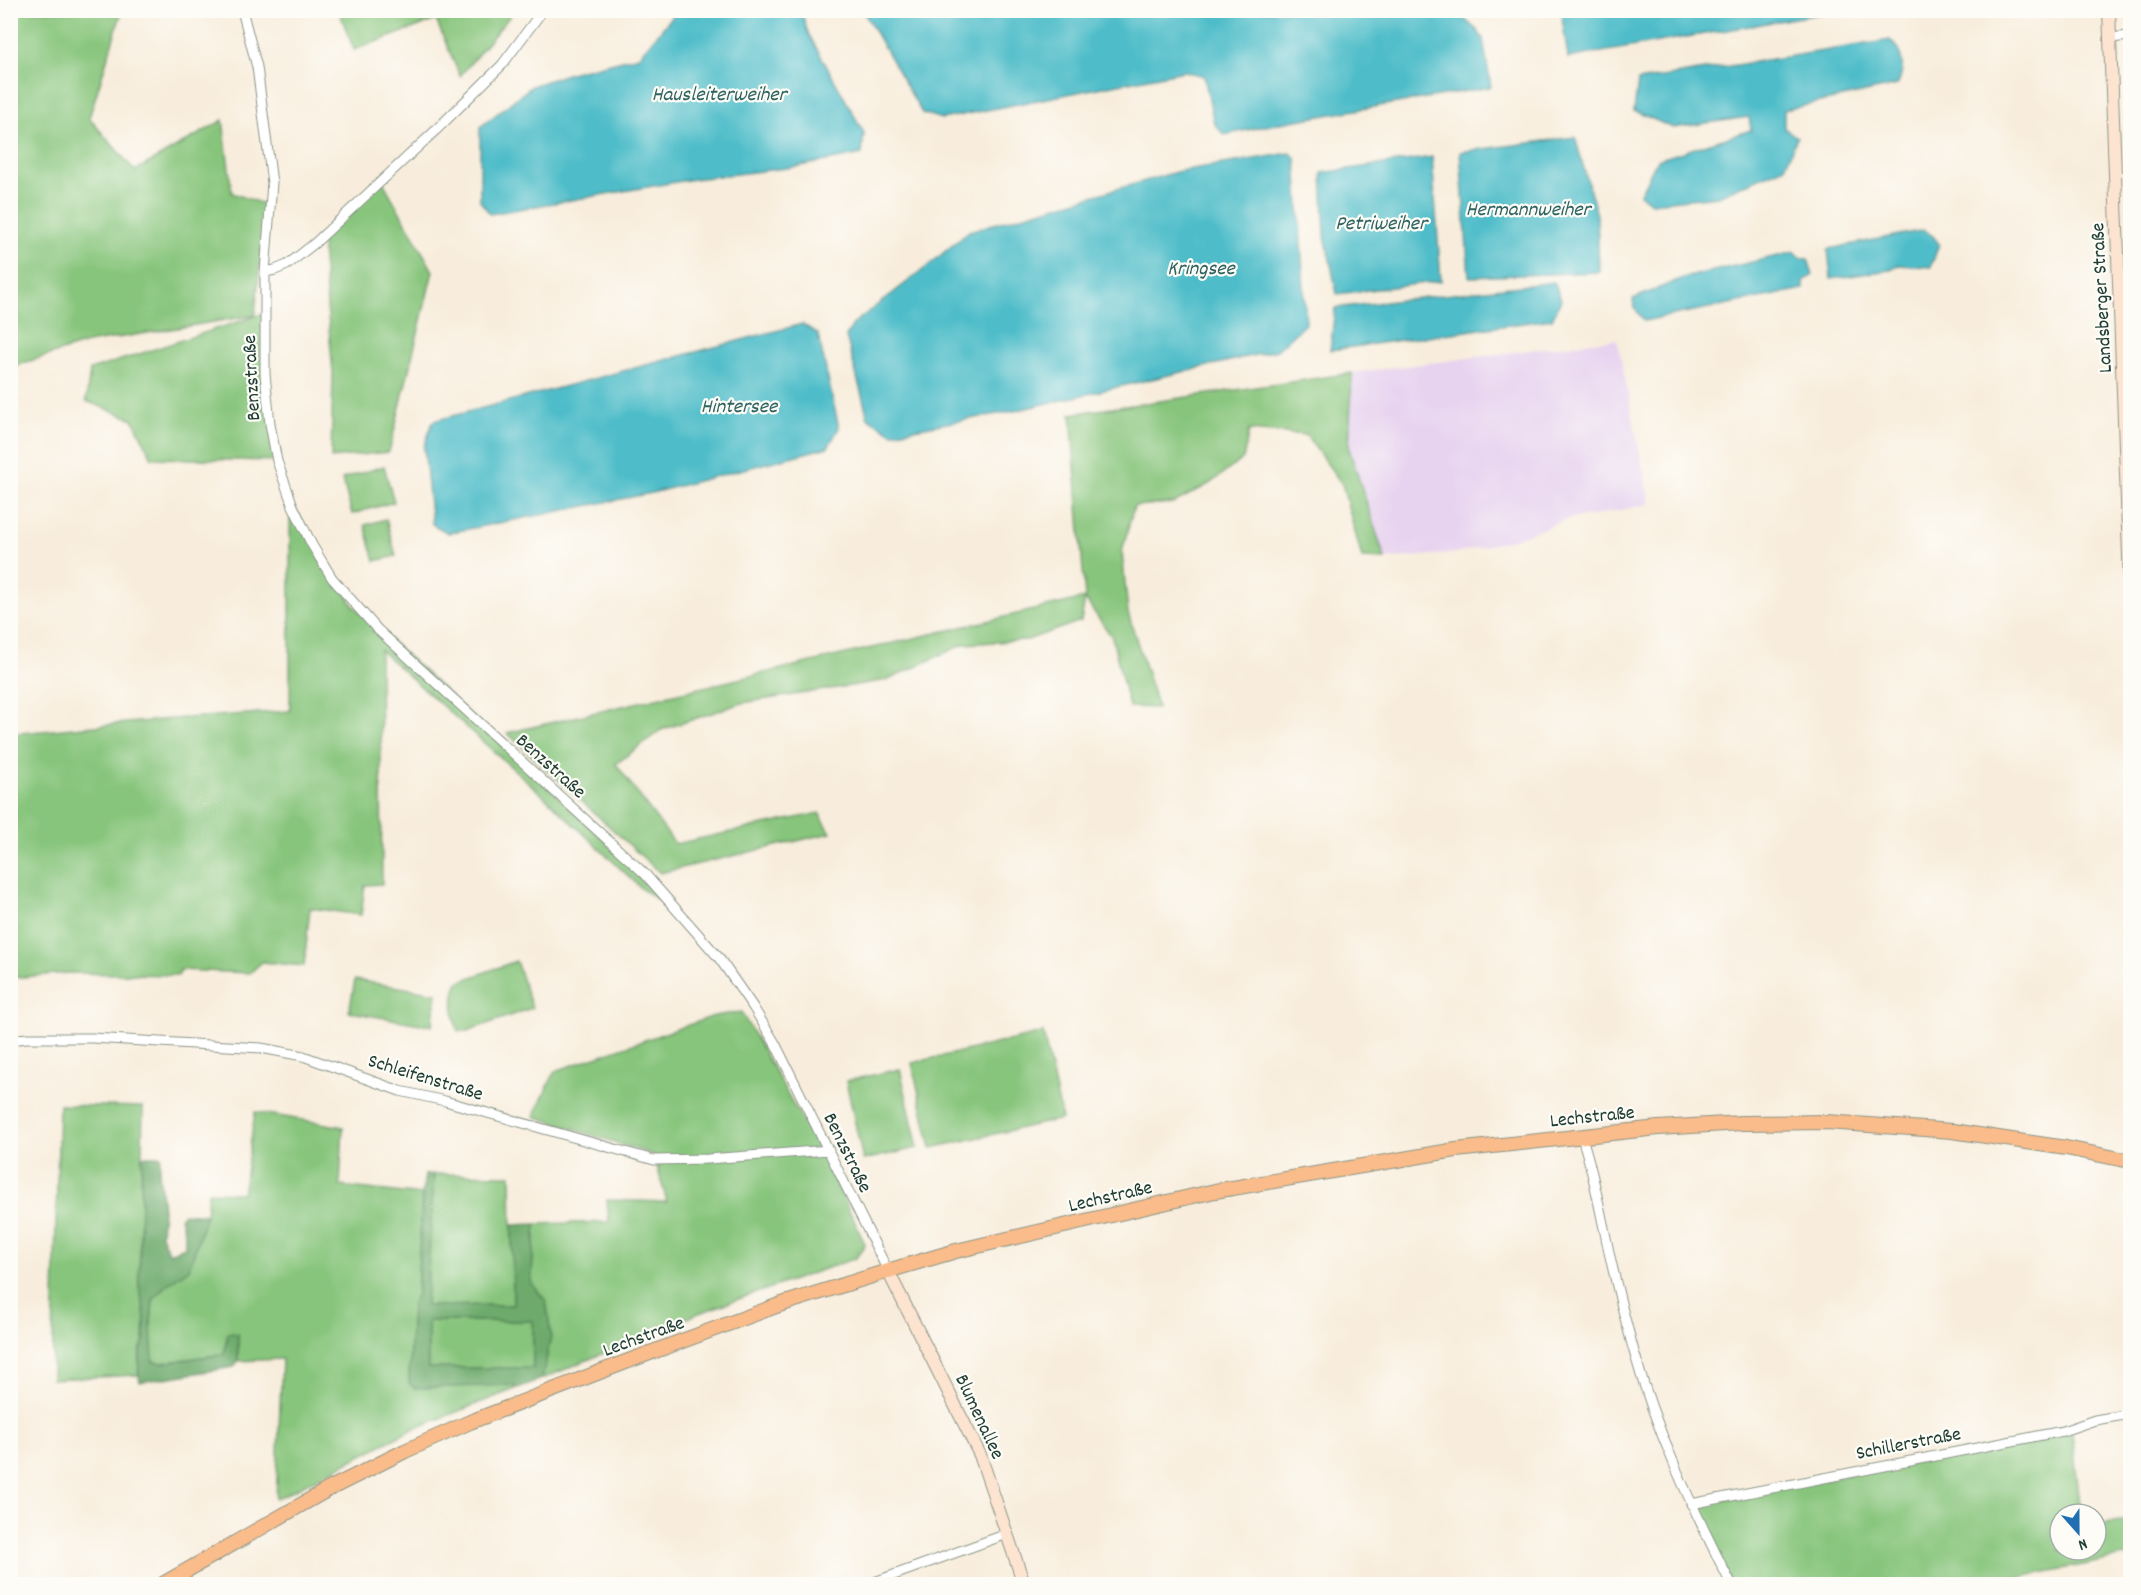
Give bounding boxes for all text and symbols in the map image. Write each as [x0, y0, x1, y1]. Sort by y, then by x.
water label: Hausleiterweiher [652, 81, 789, 111]
water label: Hermannweiher [1466, 196, 1593, 226]
water label: Petriweiher [1335, 210, 1429, 240]
street label: Landsberger Straße [2085, 222, 2121, 374]
water label: Kringsee [1167, 255, 1237, 285]
street label: Benzstraße [237, 334, 269, 422]
water label: Hintersee [701, 393, 779, 423]
street label: Benzstraße [509, 728, 591, 807]
street label: Schleifenstraße [364, 1048, 486, 1110]
street label: Lechstraße [1549, 1100, 1636, 1136]
street label: Benzstraße [815, 1109, 878, 1198]
street label: Lechstraße [1066, 1175, 1155, 1221]
street label: Lechstraße [599, 1310, 689, 1366]
street label: Blumenallee [946, 1370, 1010, 1465]
street label: Schillerstraße [1854, 1421, 1964, 1469]
north arrow [2048, 1502, 2108, 1562]
text: N [2075, 1532, 2090, 1556]

